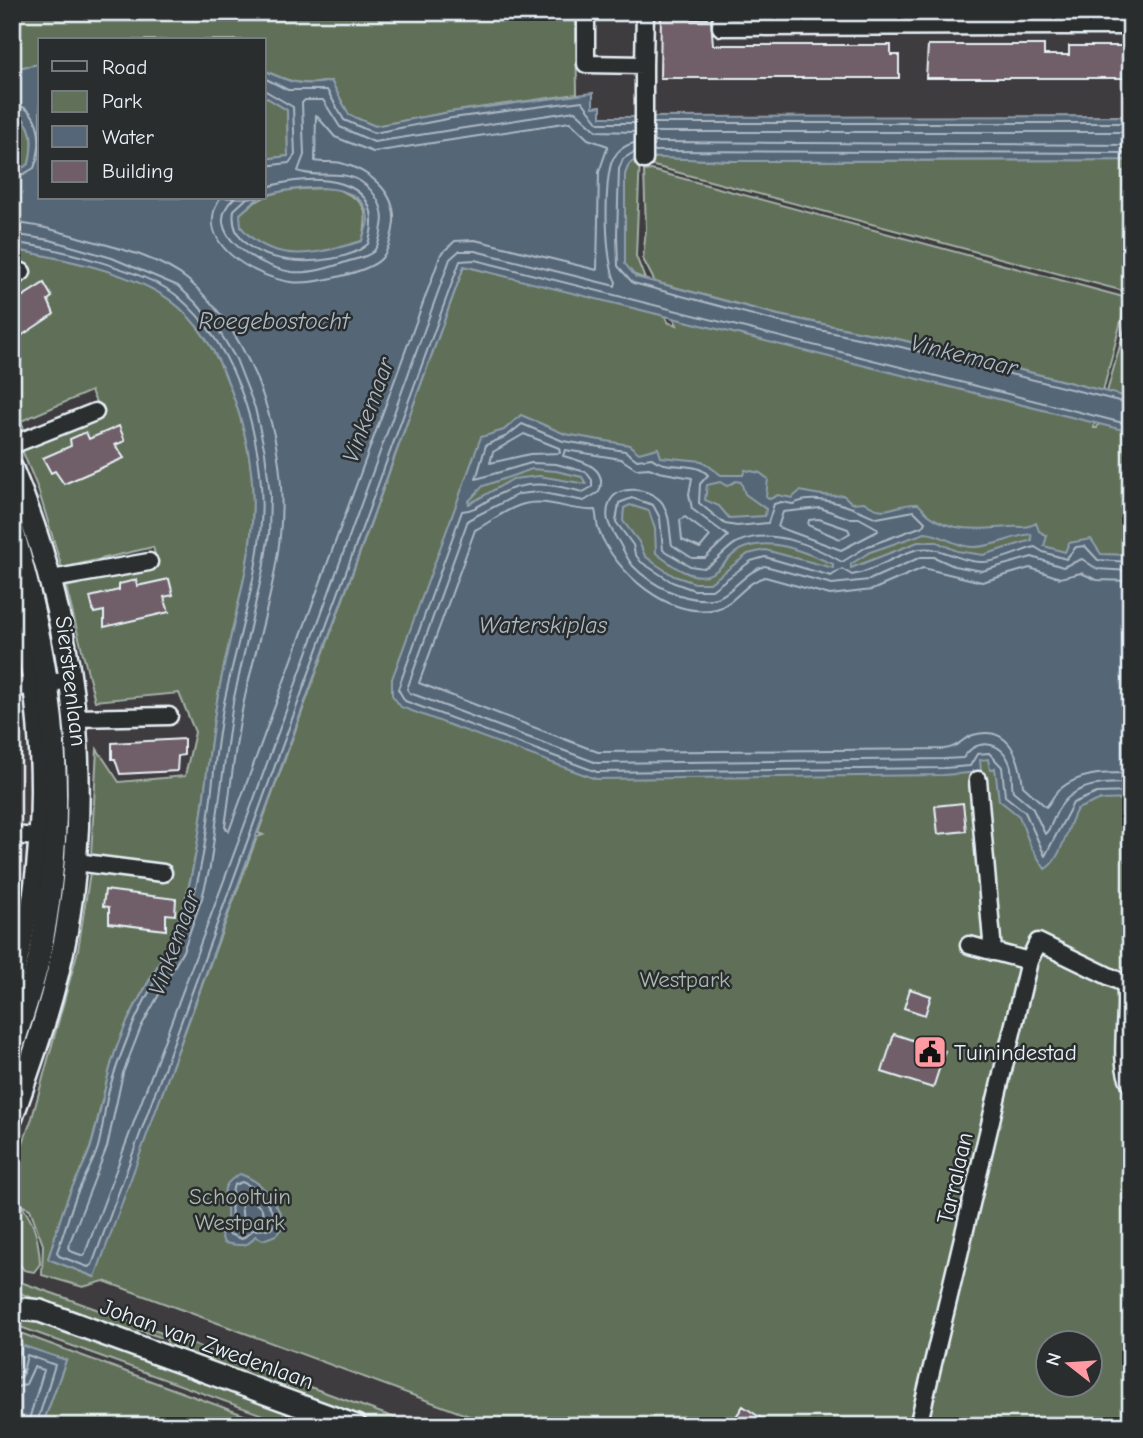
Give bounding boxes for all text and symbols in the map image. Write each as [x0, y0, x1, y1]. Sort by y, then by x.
legend [38, 38, 266, 200]
text: Road [102, 55, 147, 79]
text: Park [102, 89, 142, 113]
text: Water [102, 125, 155, 149]
text: Building [102, 159, 174, 183]
water label: Roegebostocht [199, 307, 351, 335]
water label: Vinkemaar [908, 328, 1022, 382]
water label: Vinkemaar [336, 352, 400, 466]
water label: Waterskiplas [479, 611, 607, 639]
street label: Siersteenlaan [50, 614, 92, 748]
water label: Vinkemaar [142, 885, 206, 999]
park label: Westpark [640, 966, 730, 993]
public building icon: Tuinindestad [911, 1033, 949, 1071]
place label: Tuinindestad [954, 1039, 1077, 1066]
street label: Tarralaan [931, 1130, 979, 1226]
park label: Schooltuin Westpark [189, 1183, 291, 1236]
street label: Johan van Zwedenlaan [97, 1293, 317, 1395]
north arrow [1034, 1330, 1104, 1400]
text: N [1041, 1350, 1066, 1368]

